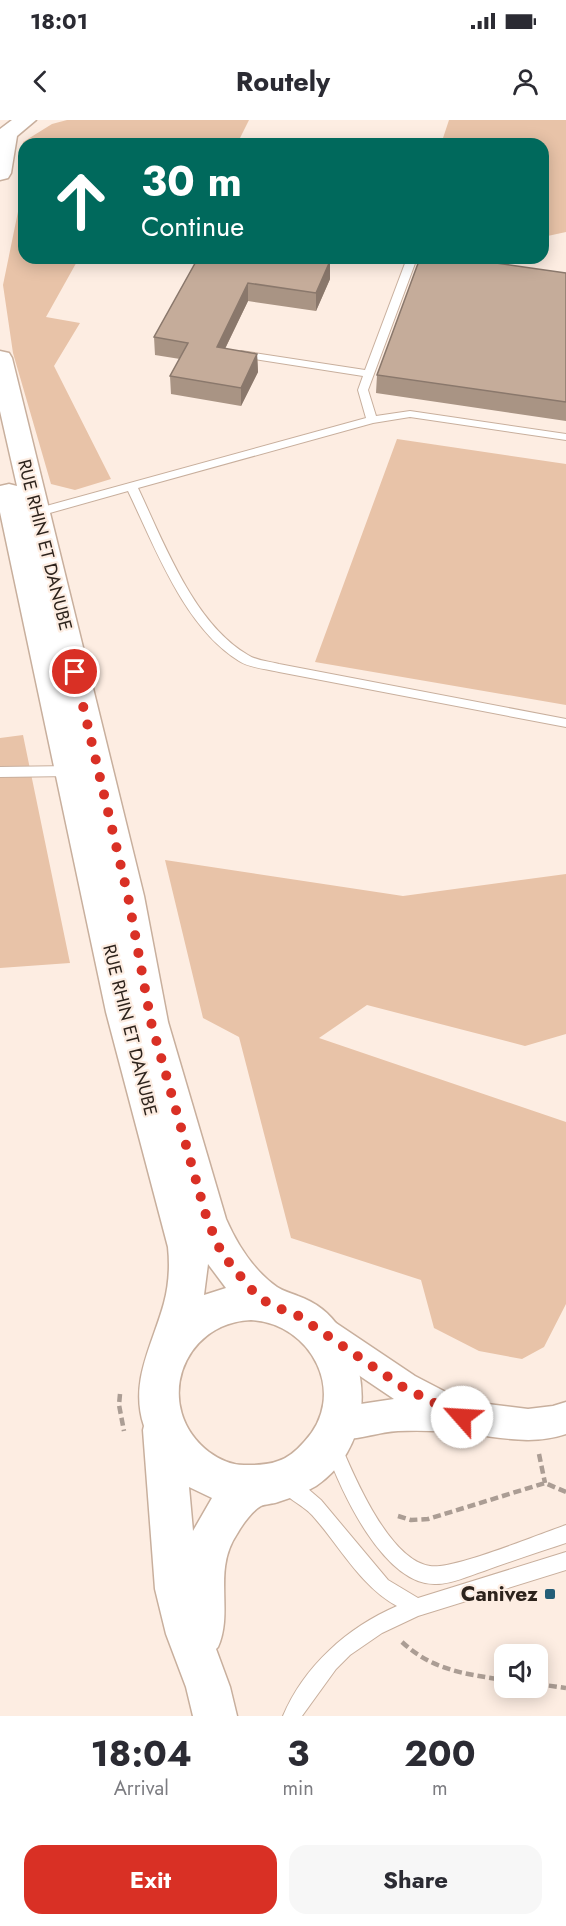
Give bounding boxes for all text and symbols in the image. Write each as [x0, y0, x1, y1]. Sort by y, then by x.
text: 18:01 [30, 5, 88, 37]
text: Routely [236, 62, 330, 101]
icon: back [24, 65, 57, 98]
icon: person [509, 65, 542, 98]
text: 30 m [141, 151, 242, 212]
icon: ahead [42, 162, 120, 240]
text: Continue [141, 207, 244, 246]
street label: RUE RHIN ET DANUBE [11, 457, 79, 633]
pin [49, 646, 100, 697]
icon: arrive [58, 655, 91, 688]
street label: RUE RHIN ET DANUBE [96, 942, 164, 1118]
position arrow [430, 1385, 494, 1449]
place label: Canivez [461, 1579, 538, 1609]
marker: Canivez [543, 1587, 557, 1601]
map controls [494, 1644, 548, 1698]
button: sound [494, 1644, 548, 1698]
text: 18:04 [90, 1727, 192, 1779]
text: 3 [287, 1727, 309, 1779]
text: 200 [404, 1727, 476, 1779]
text: Arrival [114, 1774, 169, 1803]
text: min [282, 1774, 314, 1803]
text: m [432, 1774, 448, 1803]
button: Exit [24, 1845, 277, 1914]
button: Share [289, 1845, 542, 1914]

